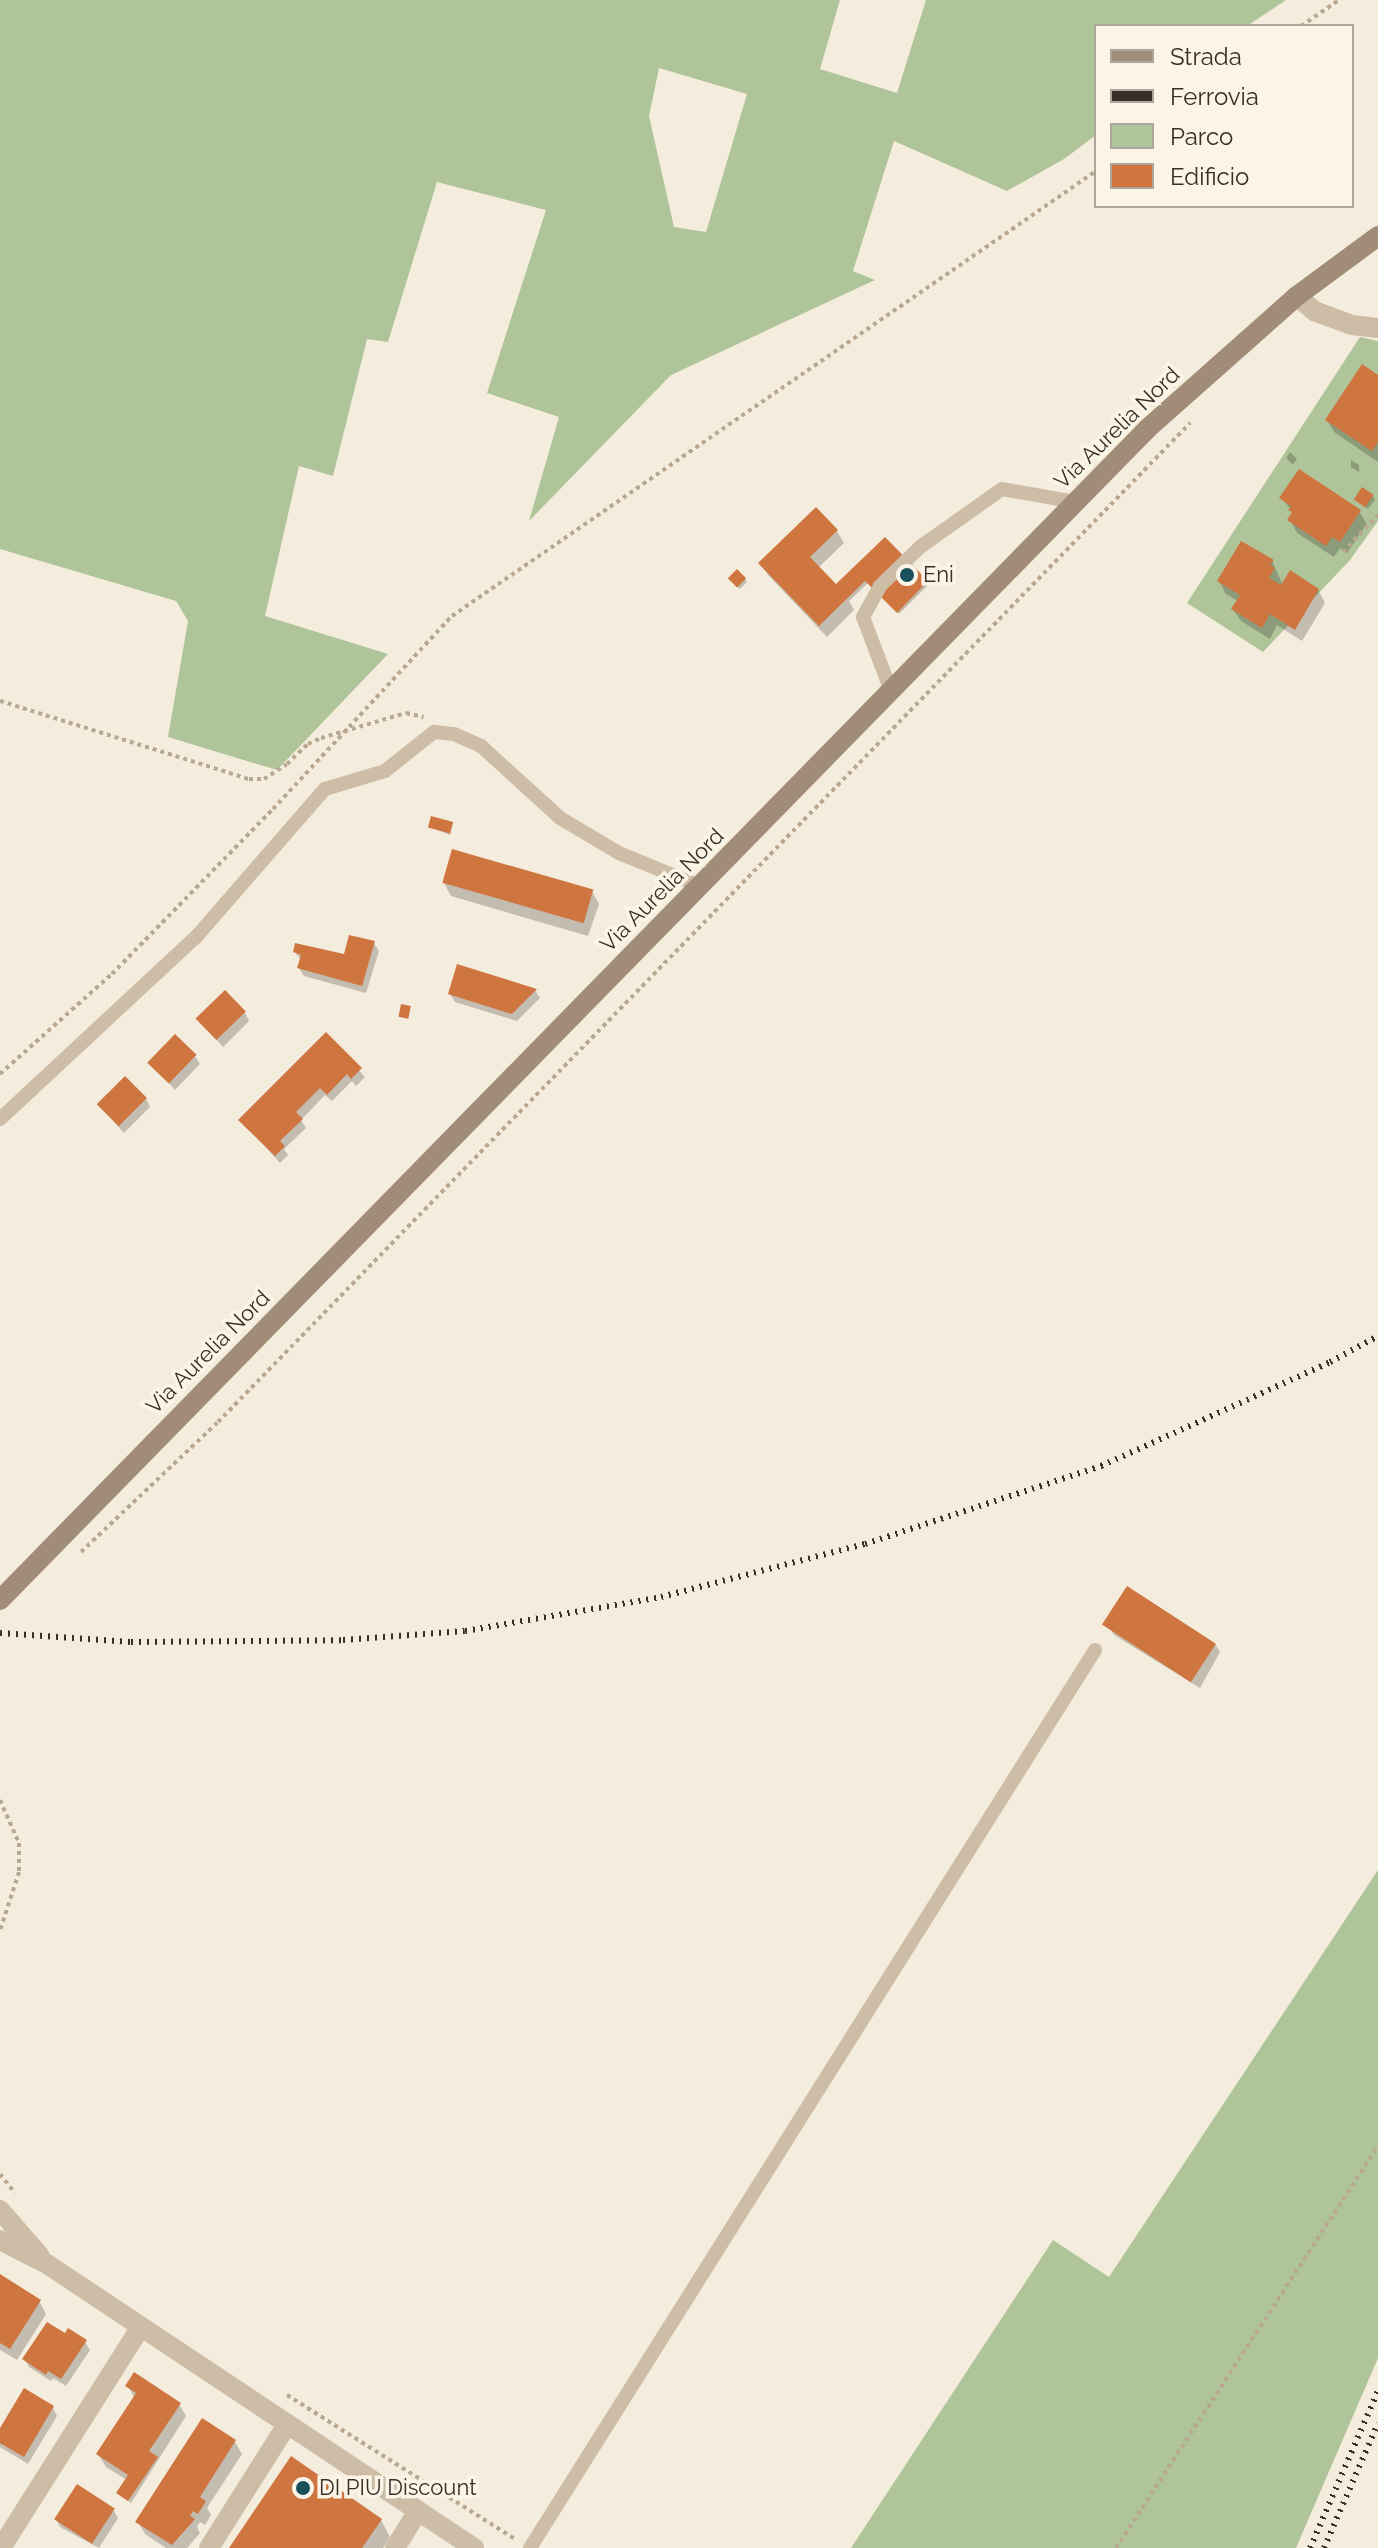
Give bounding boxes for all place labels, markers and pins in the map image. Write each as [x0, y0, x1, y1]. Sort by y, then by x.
place label: Eni [923, 562, 954, 588]
marker: Eni [898, 566, 916, 584]
place label: DI PIU Discount [319, 2475, 477, 2501]
marker: DI PIU Discount [294, 2479, 312, 2497]

